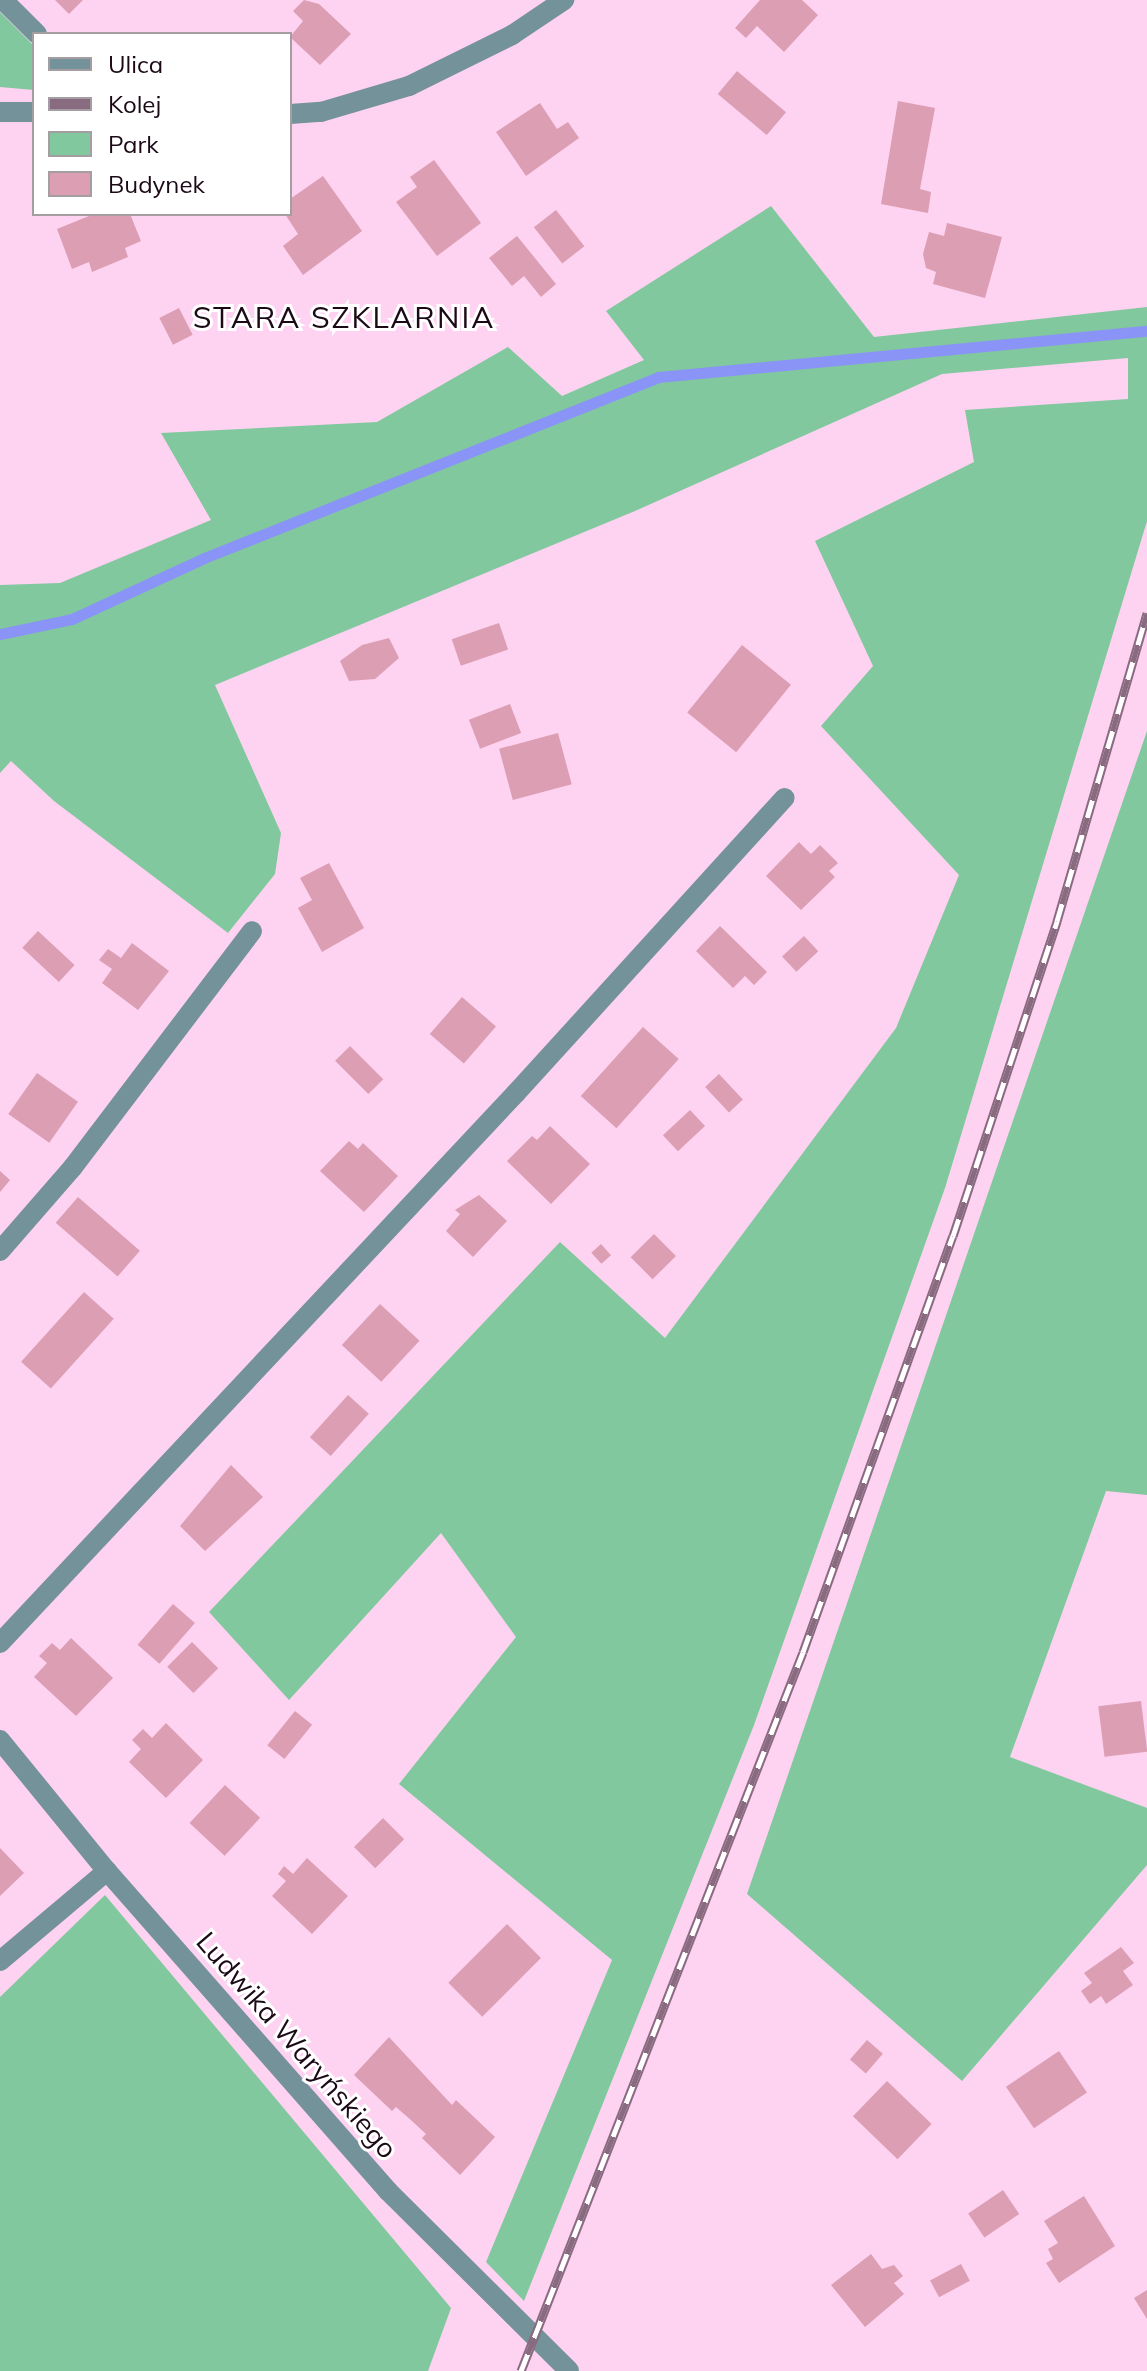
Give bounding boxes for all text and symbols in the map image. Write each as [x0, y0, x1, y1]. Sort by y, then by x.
legend [32, 32, 292, 216]
text: Ulica [108, 49, 163, 79]
text: Kolej [108, 89, 161, 119]
text: Park [108, 129, 159, 159]
text: Budynek [108, 169, 205, 199]
district label: STARA SZKLARNIA [193, 299, 495, 335]
street label: Ludwika Waryńskiego [190, 1925, 404, 2165]

